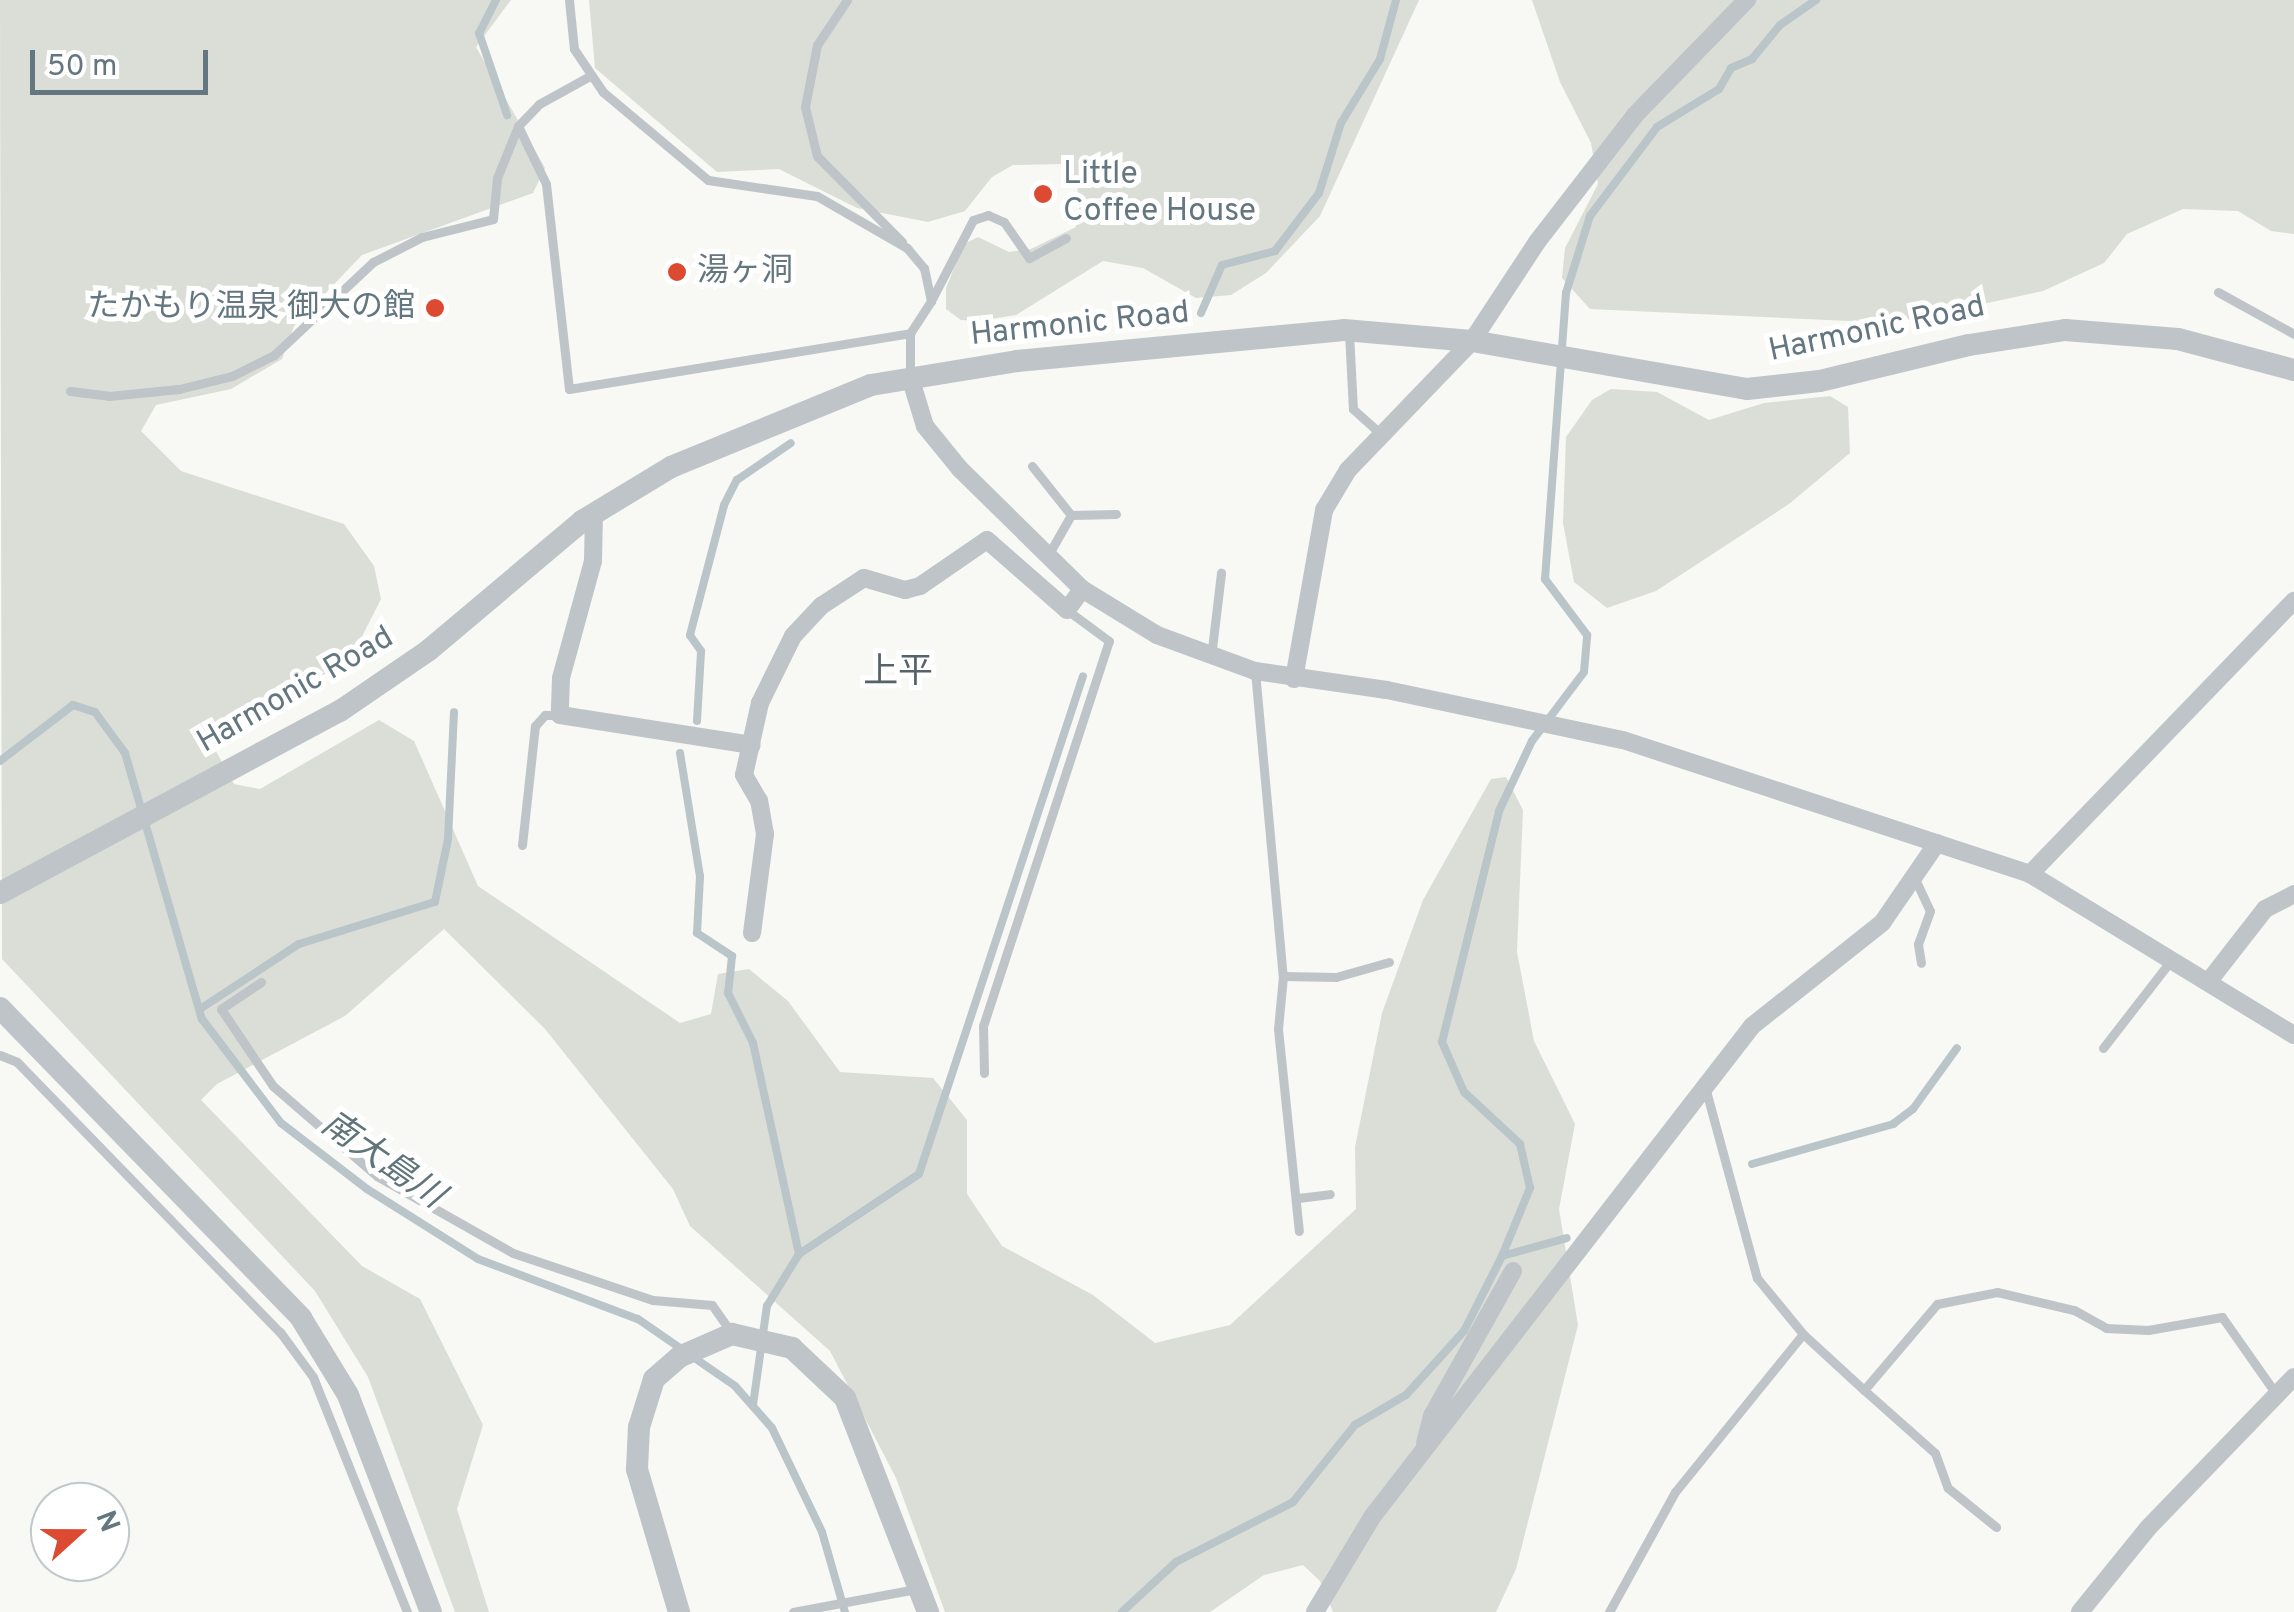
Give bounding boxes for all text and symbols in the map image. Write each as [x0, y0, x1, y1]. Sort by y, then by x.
scale bar [35, 30, 212, 92]
text: 50 m [47, 49, 117, 86]
place label: Little Coffee House [1063, 157, 1256, 232]
marker: Little Coffee House [1032, 183, 1054, 205]
place label: 湯ヶ洞 [697, 253, 793, 291]
marker: 湯ヶ洞 [666, 261, 688, 283]
street label: Harmonic Road [1765, 288, 1989, 372]
place label: たかもり温泉 御大の館 [87, 289, 415, 327]
street label: Harmonic Road [969, 294, 1191, 356]
marker: たかもり温泉 御大の館 [424, 297, 446, 319]
street label: Harmonic Road [191, 619, 401, 763]
district label: 上平 [863, 652, 933, 694]
water label: 南大島川 [313, 1104, 451, 1218]
north arrow [30, 1482, 130, 1582]
text: N [86, 1506, 127, 1538]

